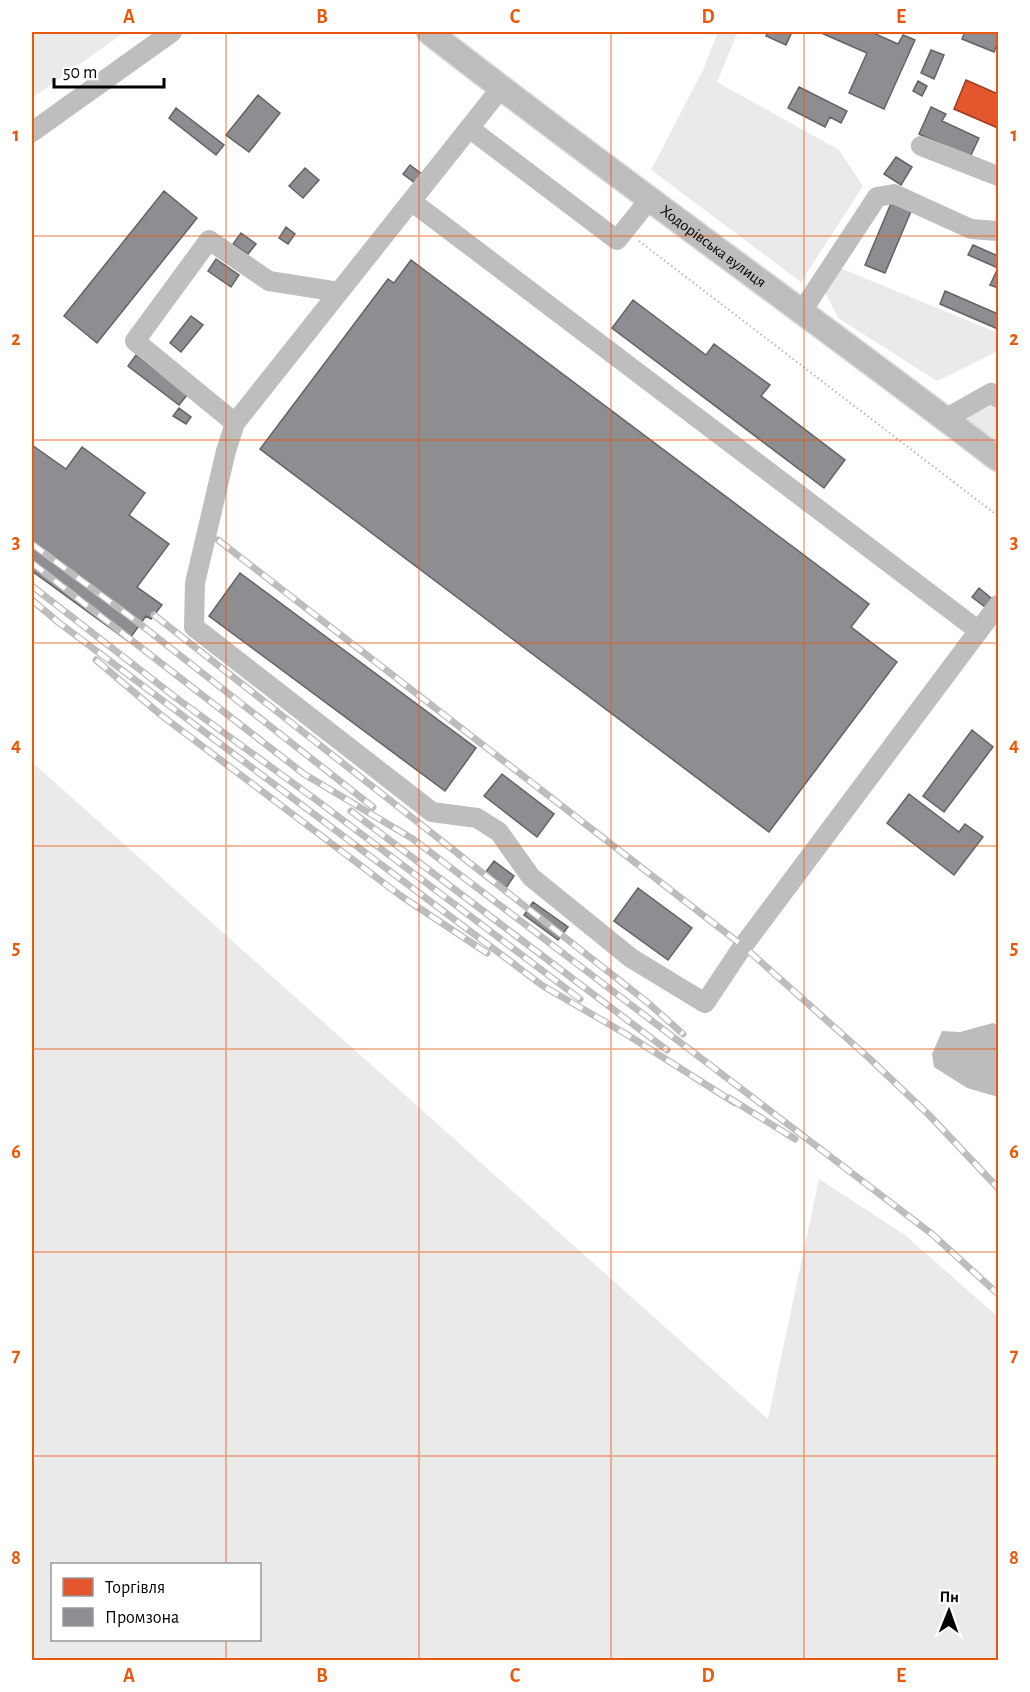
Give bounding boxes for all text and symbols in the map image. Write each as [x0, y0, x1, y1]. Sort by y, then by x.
text: A [123, 7, 135, 27]
text: B [316, 7, 328, 27]
text: C [510, 7, 521, 27]
text: D [701, 7, 715, 27]
text: E [896, 7, 906, 27]
scale bar [54, 51, 164, 89]
text: 50 m [63, 64, 97, 82]
text: 1 [12, 125, 20, 145]
text: 1 [1010, 125, 1018, 145]
street label: Ходорівська вулиця [657, 202, 769, 291]
text: 2 [11, 329, 21, 349]
text: 2 [1009, 329, 1019, 349]
text: 3 [12, 532, 20, 552]
text: 3 [1010, 532, 1018, 552]
text: 4 [11, 735, 21, 755]
text: 4 [1009, 735, 1019, 755]
text: 5 [12, 938, 20, 958]
text: 5 [1010, 938, 1018, 958]
text: 6 [11, 1142, 21, 1162]
text: 6 [1009, 1142, 1019, 1162]
text: 7 [12, 1345, 21, 1365]
text: 7 [1010, 1345, 1019, 1365]
text: 8 [11, 1548, 21, 1568]
text: 8 [1009, 1548, 1019, 1568]
legend [51, 1563, 261, 1641]
text: Торгівля [105, 1579, 165, 1597]
north arrow [919, 1581, 979, 1641]
text: Пн [939, 1589, 959, 1605]
text: Промзона [105, 1609, 179, 1627]
text: A [123, 1666, 135, 1686]
text: B [316, 1666, 328, 1686]
text: C [510, 1666, 521, 1686]
text: D [701, 1666, 715, 1686]
text: E [896, 1666, 906, 1686]

